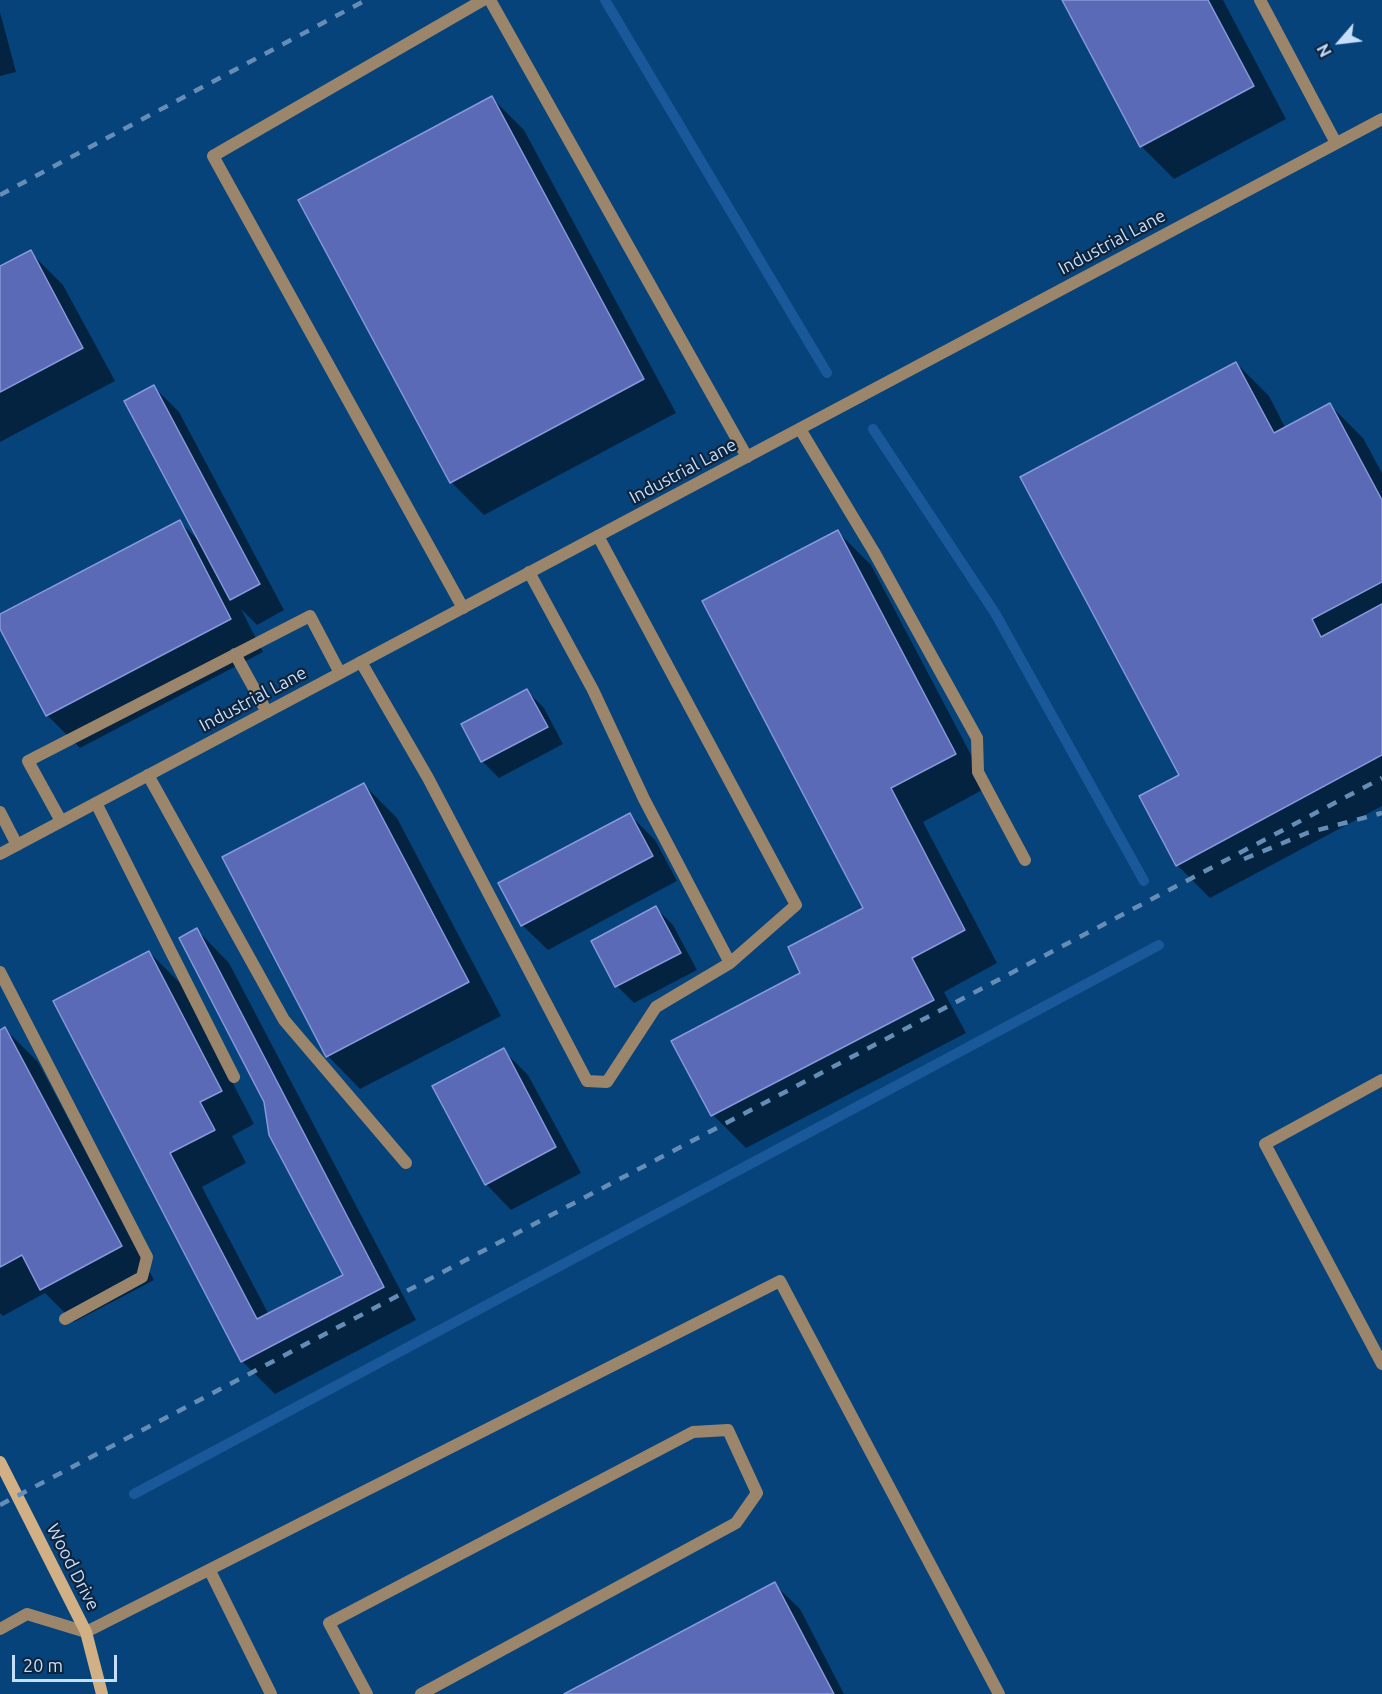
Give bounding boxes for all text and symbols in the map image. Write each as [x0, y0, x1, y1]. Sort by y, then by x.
north arrow [1310, 12, 1370, 72]
text: N [1313, 41, 1335, 60]
street label: Industrial Lane [1055, 205, 1169, 279]
street label: Industrial Lane [626, 434, 740, 508]
street label: Industrial Lane [196, 662, 310, 736]
street label: Wood Drive [42, 1520, 104, 1614]
scale bar [15, 1643, 120, 1681]
text: 20 m [23, 1655, 63, 1675]

